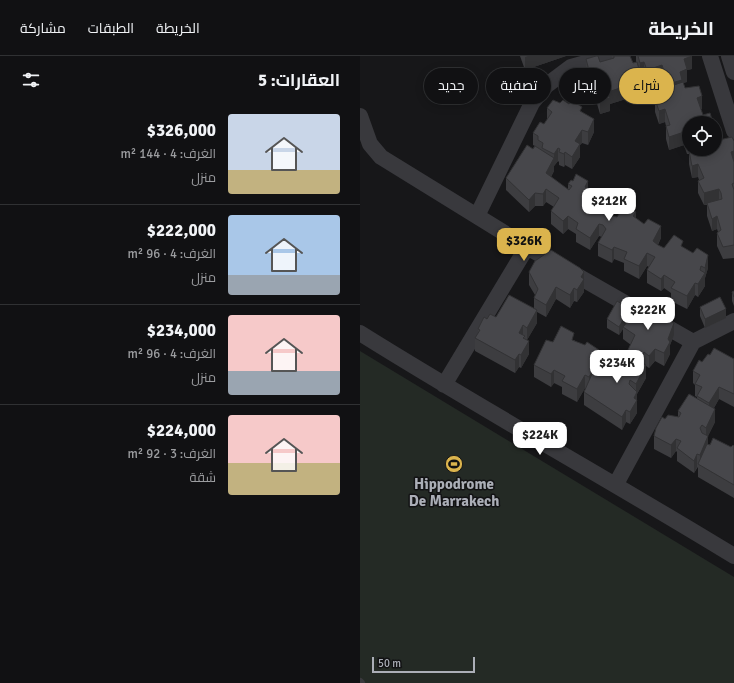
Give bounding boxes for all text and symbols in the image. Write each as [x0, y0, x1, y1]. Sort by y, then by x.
text: الخريطة [648, 17, 714, 41]
text: مشاركة [20, 20, 66, 37]
text: الطبقات [88, 20, 134, 37]
text: الخريطة [156, 20, 200, 37]
chip: جديد [424, 68, 478, 104]
chip: تصفية [486, 68, 551, 104]
chip: إيجار [559, 68, 611, 104]
chip: شراء [619, 68, 674, 104]
icon: filters [20, 69, 42, 91]
text: العقارات: 5 [258, 70, 340, 91]
map controls [682, 116, 722, 156]
button: locate [682, 116, 722, 156]
text: $326,000 [147, 120, 216, 141]
icon: home [260, 130, 308, 178]
text: الغرف: 4 · 144 m² [120, 146, 216, 162]
text: منزل [191, 170, 216, 186]
pin: $212K [581, 188, 637, 222]
text: $212K [591, 193, 627, 209]
text: $222,000 [147, 220, 216, 241]
pin: $326K [496, 228, 552, 262]
icon: home [260, 231, 308, 279]
text: $326K [506, 233, 542, 249]
text: الغرف: 4 · 96 m² [128, 246, 216, 262]
text: منزل [191, 270, 216, 286]
pin: $222K [620, 297, 676, 331]
text: $222K [630, 302, 666, 318]
text: $234,000 [147, 320, 216, 341]
icon: home [260, 331, 308, 379]
text: الغرف: 4 · 96 m² [128, 346, 216, 362]
pin: $234K [589, 350, 645, 384]
text: $234K [599, 355, 635, 371]
text: منزل [191, 370, 216, 386]
text: $224,000 [147, 420, 216, 441]
pin: $224K [512, 422, 568, 456]
text: $224K [522, 427, 558, 443]
icon: home [260, 431, 308, 479]
text: الغرف: 3 · 92 m² [128, 446, 216, 462]
sports icon: Hippodrome De Marrakech [444, 454, 464, 474]
text: شقة [189, 470, 216, 486]
place label: Hippodrome De Marrakech [409, 475, 499, 510]
scale bar [372, 655, 475, 674]
text: 50 m [378, 657, 401, 670]

